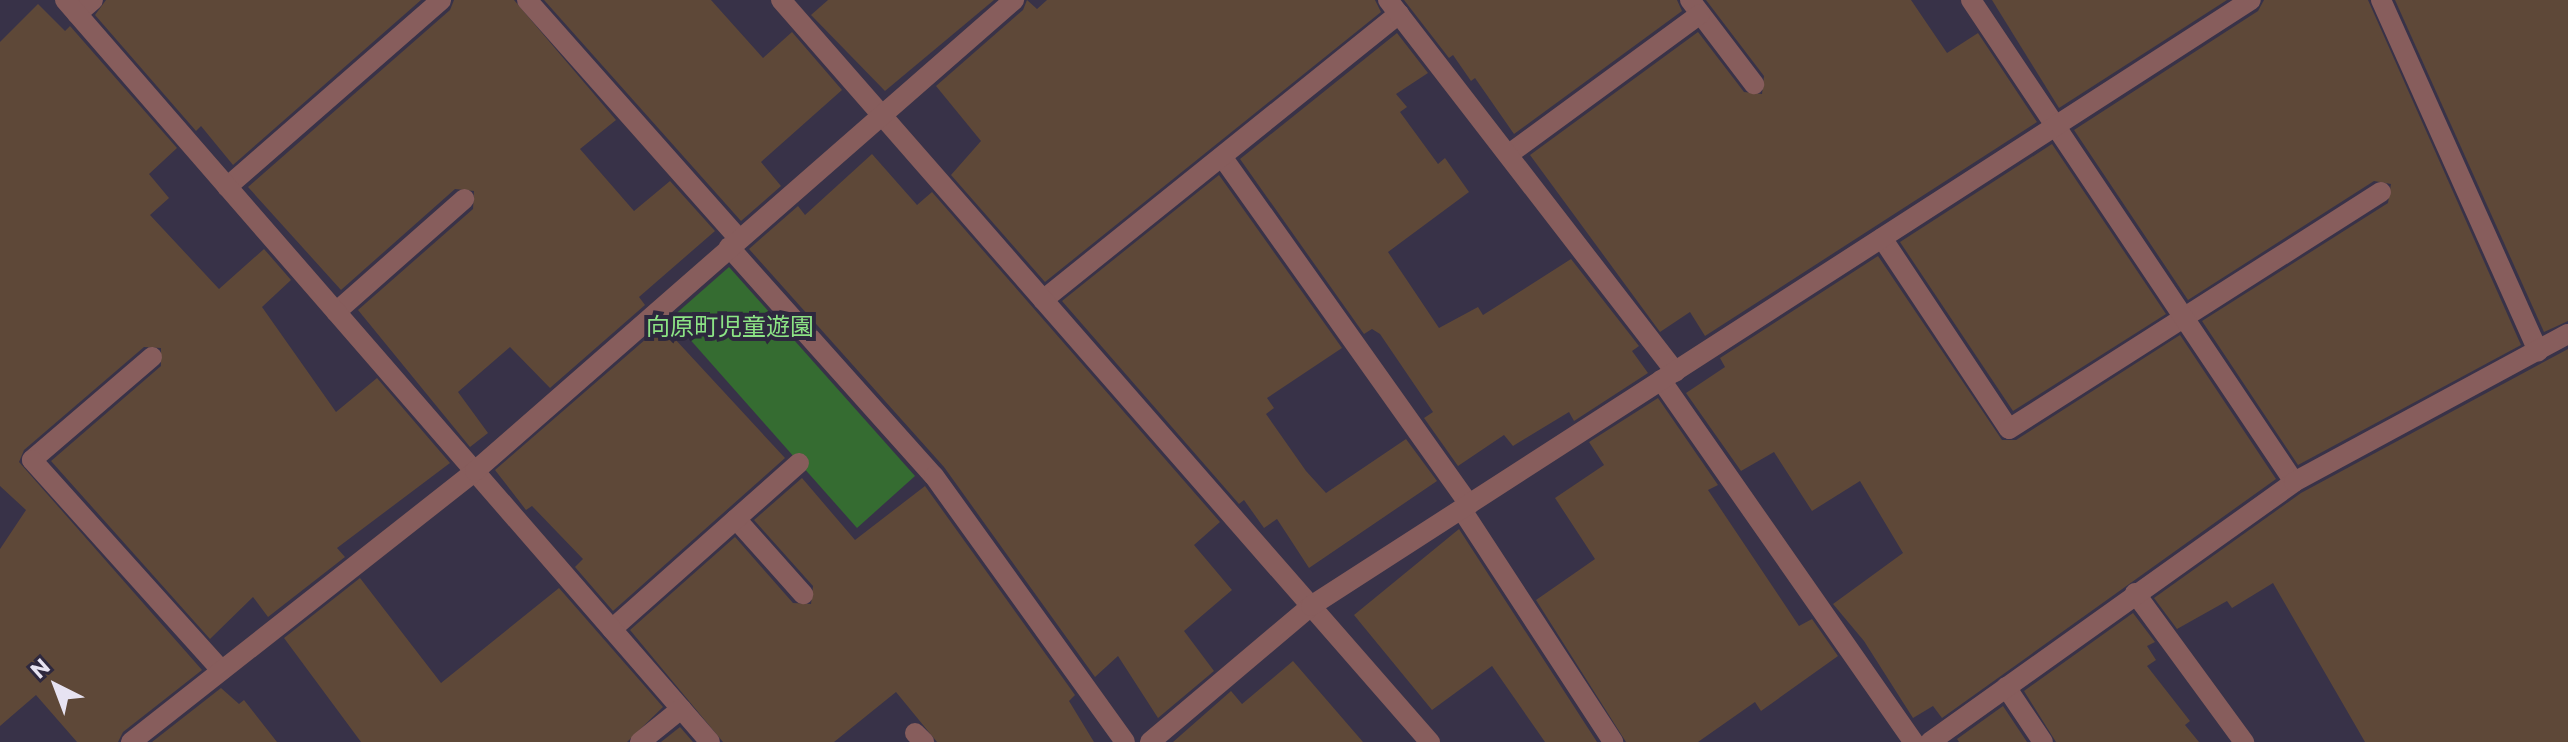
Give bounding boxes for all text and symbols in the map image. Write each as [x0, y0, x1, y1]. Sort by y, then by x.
park label: 向原町児童遊園 [646, 312, 814, 340]
north arrow [16, 646, 96, 726]
text: N [24, 652, 55, 683]

